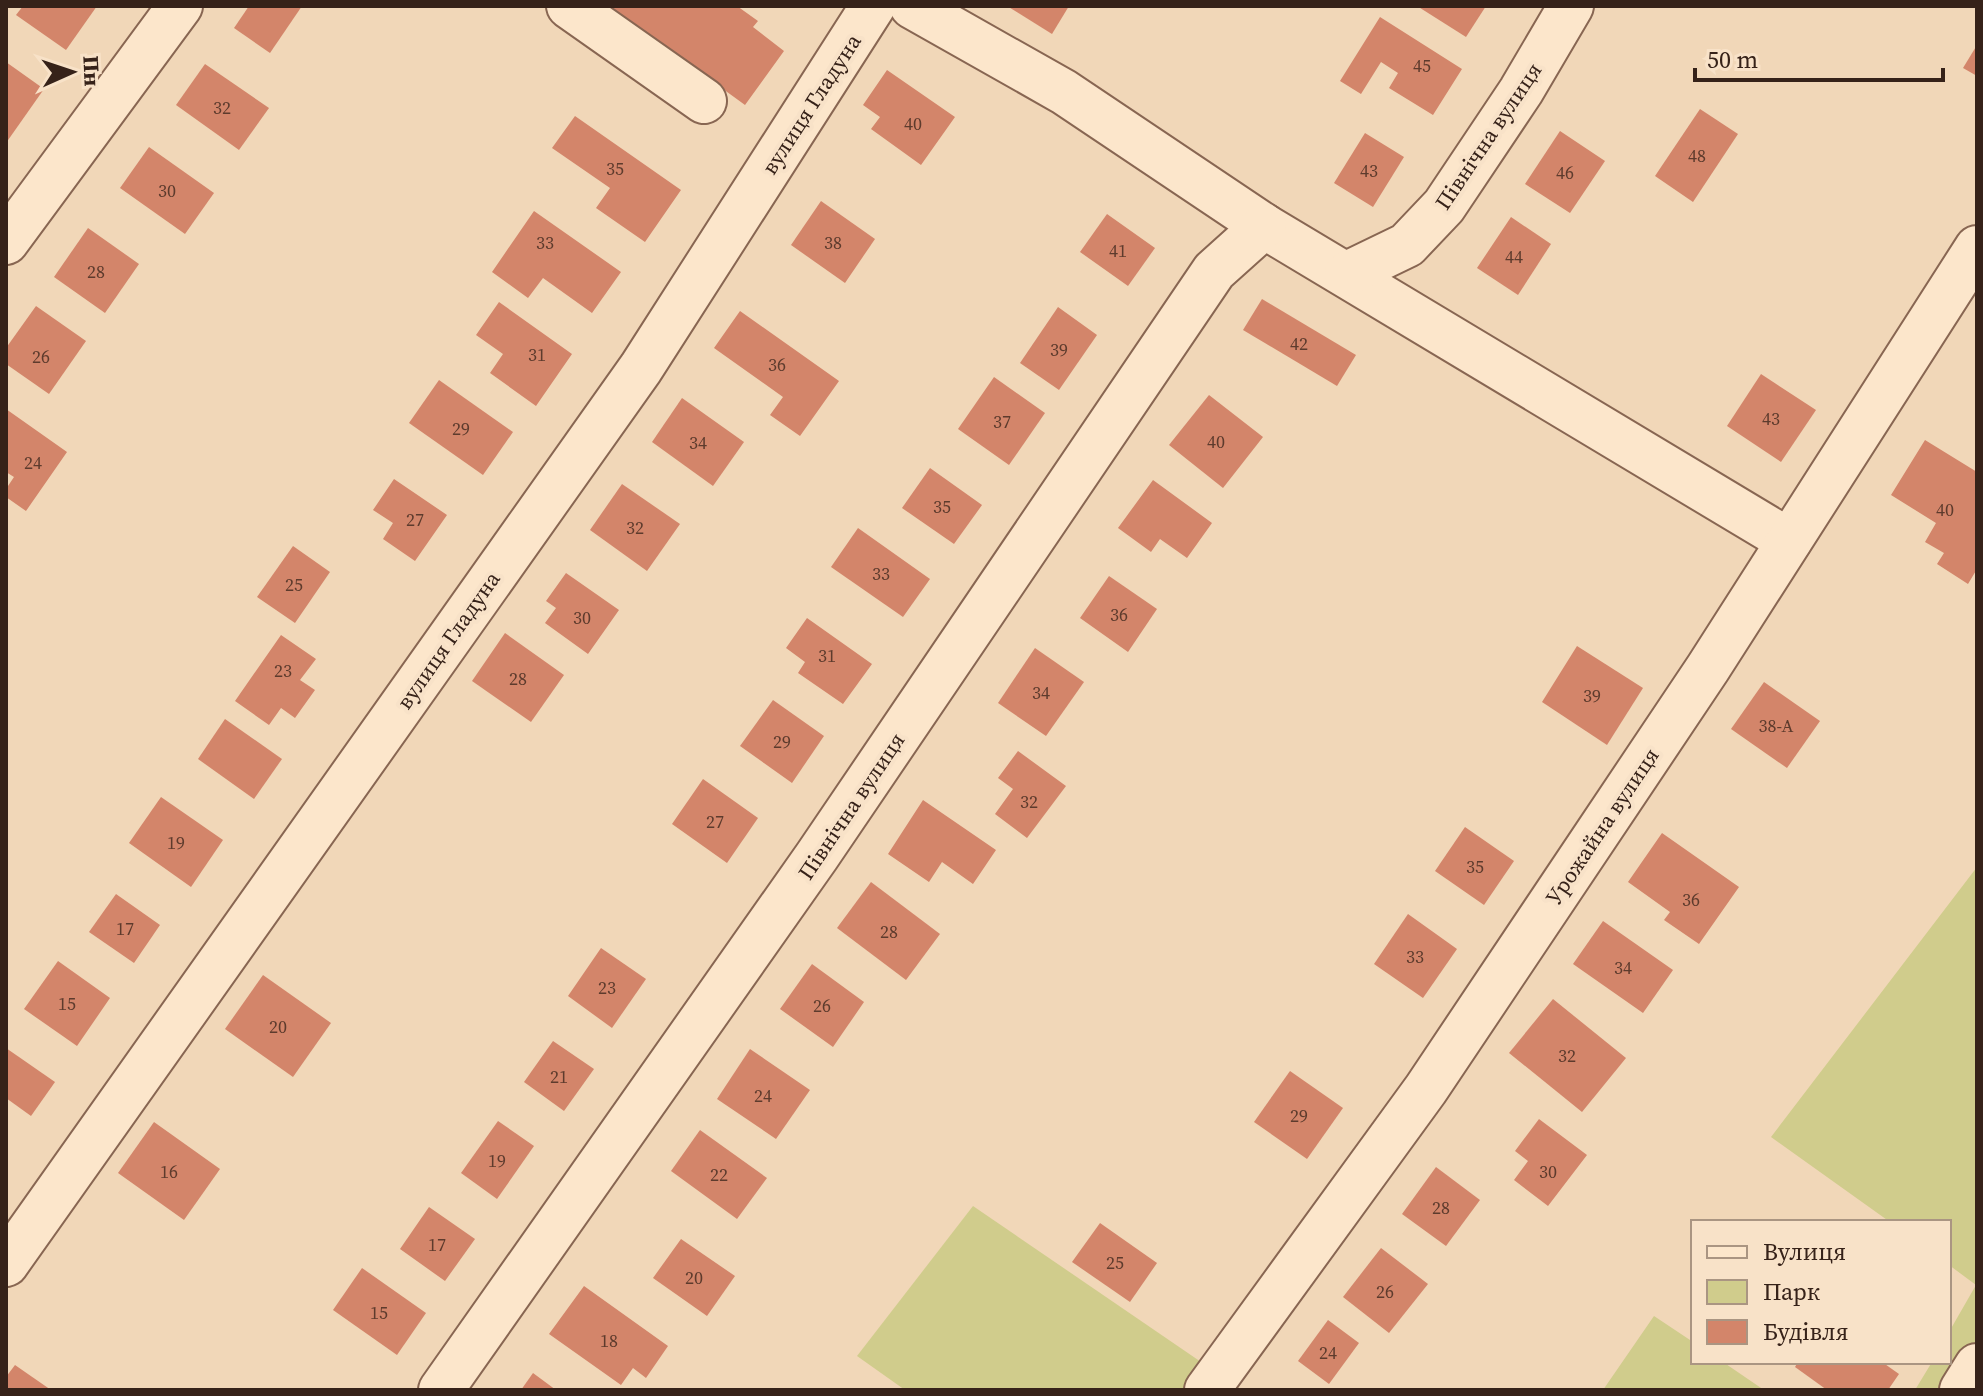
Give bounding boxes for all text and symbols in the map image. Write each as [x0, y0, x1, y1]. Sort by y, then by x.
street label: вулиця Гладуна [754, 27, 868, 180]
north arrow [32, 32, 112, 112]
scale bar [1695, 32, 1943, 82]
text: 50 m [1707, 43, 1758, 76]
house number: 45 [1413, 53, 1431, 78]
text: Пн [76, 55, 108, 87]
street label: Північна вулиця [1428, 57, 1548, 215]
house number: 32 [213, 95, 231, 120]
house number: 40 [904, 111, 922, 136]
house number: 48 [1688, 143, 1706, 168]
house number: 35 [606, 156, 624, 181]
house number: 43 [1360, 158, 1378, 183]
house number: 46 [1556, 160, 1574, 185]
house number: 30 [158, 178, 176, 203]
house number: 33 [536, 230, 554, 255]
house number: 38 [824, 230, 842, 255]
house number: 41 [1109, 238, 1127, 263]
house number: 44 [1505, 244, 1523, 269]
house number: 28 [87, 259, 105, 284]
house number: 42 [1290, 331, 1308, 356]
house number: 39 [1050, 337, 1068, 362]
house number: 31 [528, 342, 546, 367]
house number: 26 [32, 344, 50, 369]
house number: 36 [768, 352, 786, 377]
house number: 43 [1762, 406, 1780, 431]
house number: 37 [993, 409, 1011, 434]
house number: 29 [452, 416, 470, 441]
house number: 40 [1207, 429, 1225, 454]
house number: 34 [689, 430, 707, 455]
house number: 24 [24, 450, 42, 475]
house number: 35 [933, 494, 951, 519]
house number: 40 [1936, 497, 1954, 522]
house number: 27 [406, 507, 424, 532]
house number: 32 [626, 515, 644, 540]
house number: 33 [872, 561, 890, 586]
street label: вулиця Гладуна [389, 564, 507, 715]
house number: 25 [285, 572, 303, 597]
house number: 36 [1110, 602, 1128, 627]
house number: 30 [573, 605, 591, 630]
house number: 31 [818, 643, 836, 668]
house number: 23 [274, 658, 292, 683]
house number: 28 [509, 666, 527, 691]
house number: 34 [1032, 680, 1050, 705]
house number: 39 [1583, 683, 1601, 708]
house number: 38-А [1758, 713, 1794, 738]
street label: Північна вулиця [791, 727, 911, 885]
house number: 29 [773, 729, 791, 754]
street label: Урожайна вулиця [1538, 742, 1666, 910]
house number: 32 [1020, 789, 1038, 814]
house number: 27 [706, 809, 724, 834]
house number: 19 [167, 830, 185, 855]
house number: 35 [1466, 854, 1484, 879]
house number: 36 [1682, 887, 1700, 912]
house number: 17 [116, 916, 134, 941]
house number: 28 [880, 919, 898, 944]
house number: 33 [1406, 944, 1424, 969]
house number: 34 [1614, 955, 1632, 980]
house number: 23 [598, 975, 616, 1000]
house number: 15 [58, 991, 76, 1016]
house number: 26 [813, 993, 831, 1018]
house number: 20 [269, 1014, 287, 1039]
house number: 32 [1558, 1043, 1576, 1068]
house number: 21 [550, 1064, 568, 1089]
house number: 24 [754, 1083, 772, 1108]
house number: 29 [1290, 1103, 1308, 1128]
house number: 19 [488, 1148, 506, 1173]
house number: 16 [160, 1159, 178, 1184]
house number: 30 [1539, 1159, 1557, 1184]
house number: 22 [710, 1162, 728, 1187]
house number: 28 [1432, 1195, 1450, 1220]
legend [1691, 1220, 1951, 1364]
house number: 17 [428, 1232, 446, 1257]
text: Вулиця [1763, 1235, 1846, 1268]
house number: 25 [1106, 1250, 1124, 1275]
house number: 20 [685, 1265, 703, 1290]
text: Парк [1763, 1275, 1820, 1308]
house number: 26 [1376, 1279, 1394, 1304]
house number: 15 [370, 1300, 388, 1325]
text: Будівля [1763, 1315, 1848, 1348]
house number: 18 [600, 1328, 618, 1353]
house number: 24 [1319, 1340, 1337, 1365]

